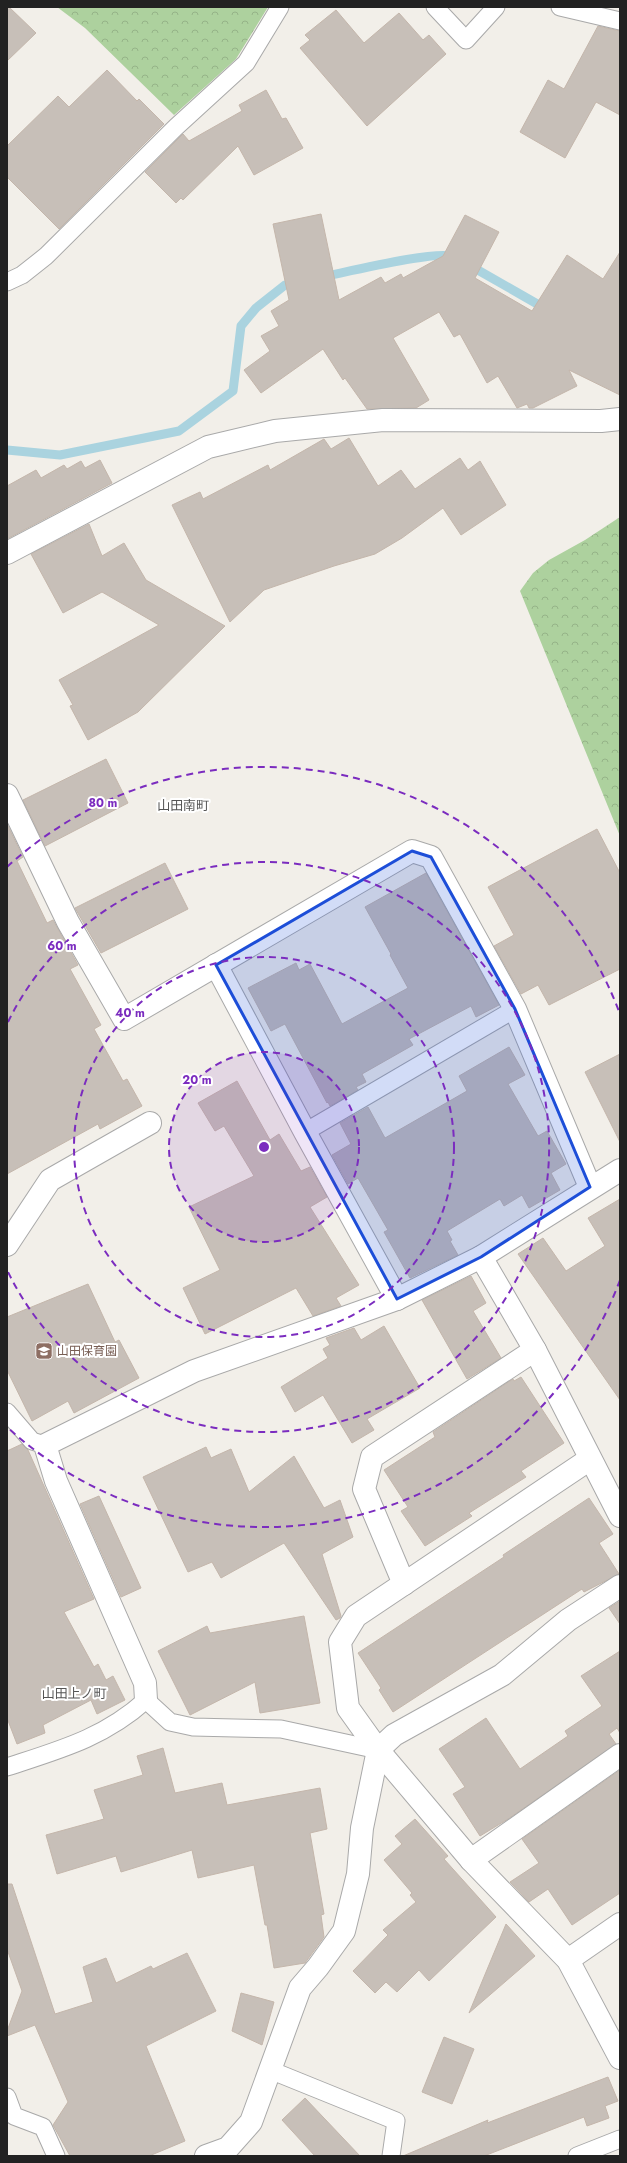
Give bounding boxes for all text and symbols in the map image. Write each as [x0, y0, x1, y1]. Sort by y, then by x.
text: 80 m [89, 794, 118, 812]
district label: 山田南町 [157, 796, 209, 815]
text: 60 m [47, 937, 77, 955]
text: 40 m [115, 1004, 145, 1022]
text: 20 m [182, 1071, 212, 1089]
centre of rings [257, 1140, 271, 1154]
school or university icon: 山田保育園 [34, 1341, 54, 1361]
place label: 山田保育園 [57, 1342, 117, 1360]
district label: 山田上ノ町 [41, 1684, 107, 1703]

